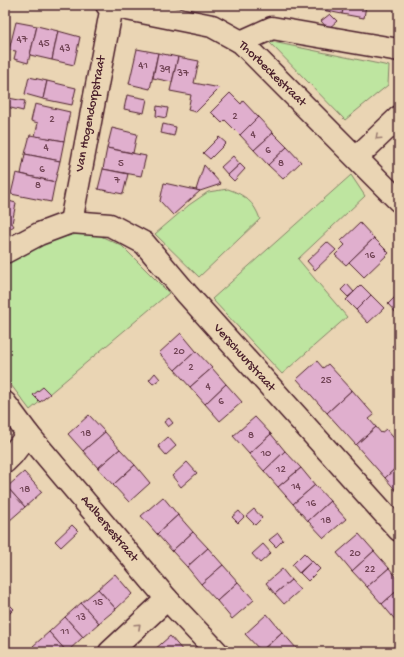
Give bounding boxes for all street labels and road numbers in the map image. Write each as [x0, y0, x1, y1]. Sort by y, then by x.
street label: Thorbeckestraat [234, 37, 310, 111]
street label: Van Hogendorpstraat [72, 53, 110, 174]
street label: Verschuurstraat [209, 320, 279, 396]
street label: Aalbersestraat [77, 493, 142, 566]

